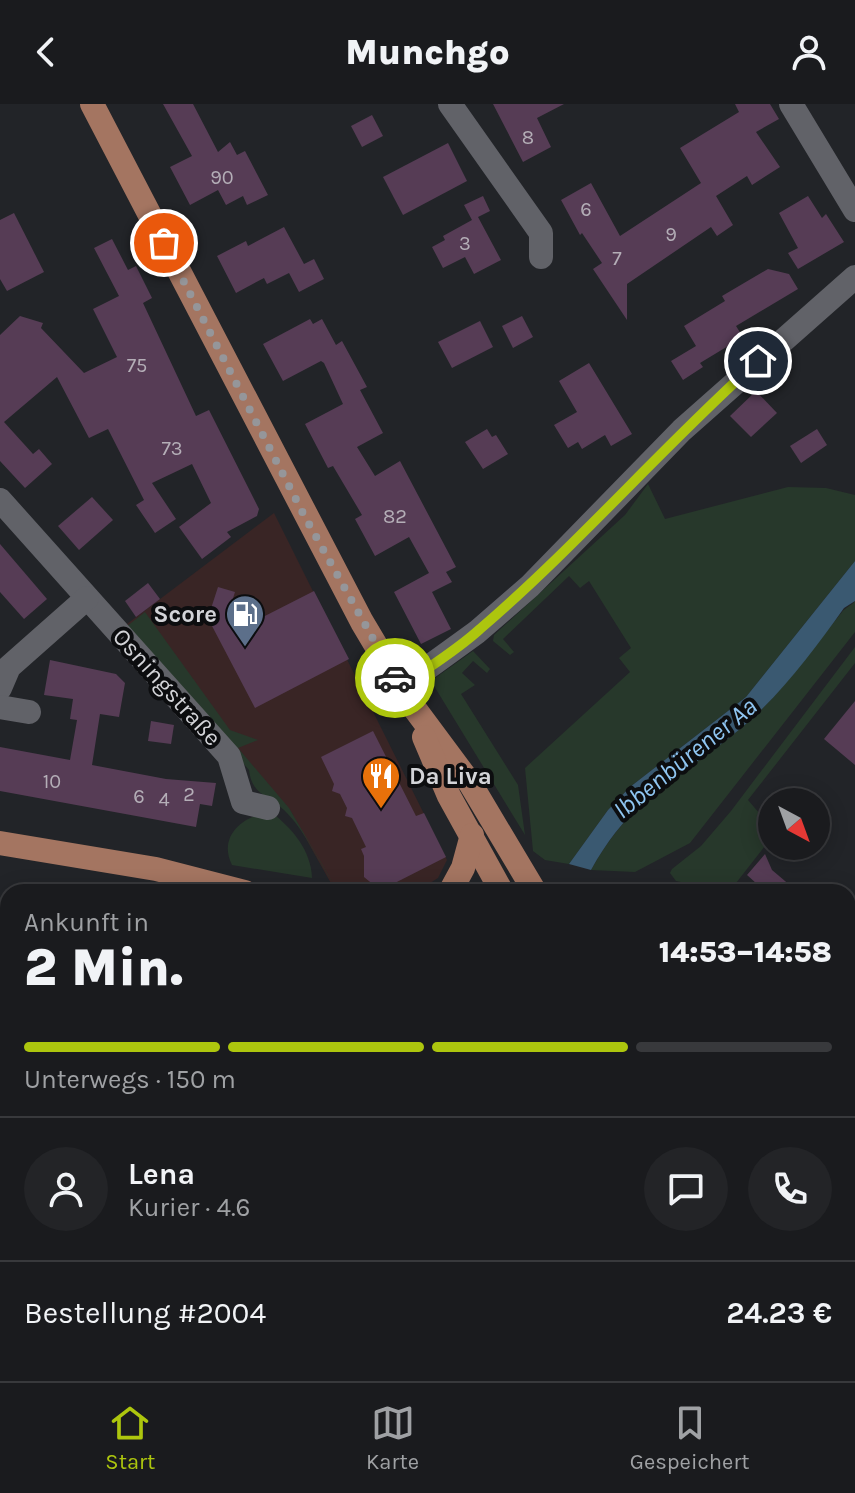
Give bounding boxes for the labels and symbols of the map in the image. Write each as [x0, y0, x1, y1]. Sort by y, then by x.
house number: 8 [522, 126, 534, 149]
house number: 90 [210, 166, 234, 189]
house number: 6 [580, 198, 592, 221]
pin [130, 209, 198, 277]
house number: 9 [665, 223, 677, 246]
house number: 3 [459, 232, 471, 255]
house number: 7 [612, 247, 622, 270]
pin [724, 327, 792, 395]
house number: 75 [127, 354, 147, 377]
house number: 73 [161, 437, 183, 460]
house number: 82 [383, 505, 407, 528]
fuel station icon: Score [224, 593, 266, 648]
place label: Score [153, 600, 217, 628]
street label: Osningstraße [107, 623, 227, 751]
courier [355, 638, 435, 718]
water label: Ibbenbürener Aa [607, 691, 763, 825]
restaurant icon: Da Liva [360, 755, 402, 810]
place label: Da Liva [409, 762, 492, 790]
house number: 10 [43, 770, 61, 793]
house number: 2 [183, 783, 195, 806]
house number: 6 [133, 785, 145, 808]
house number: 4 [158, 788, 170, 811]
north arrow [758, 788, 830, 860]

